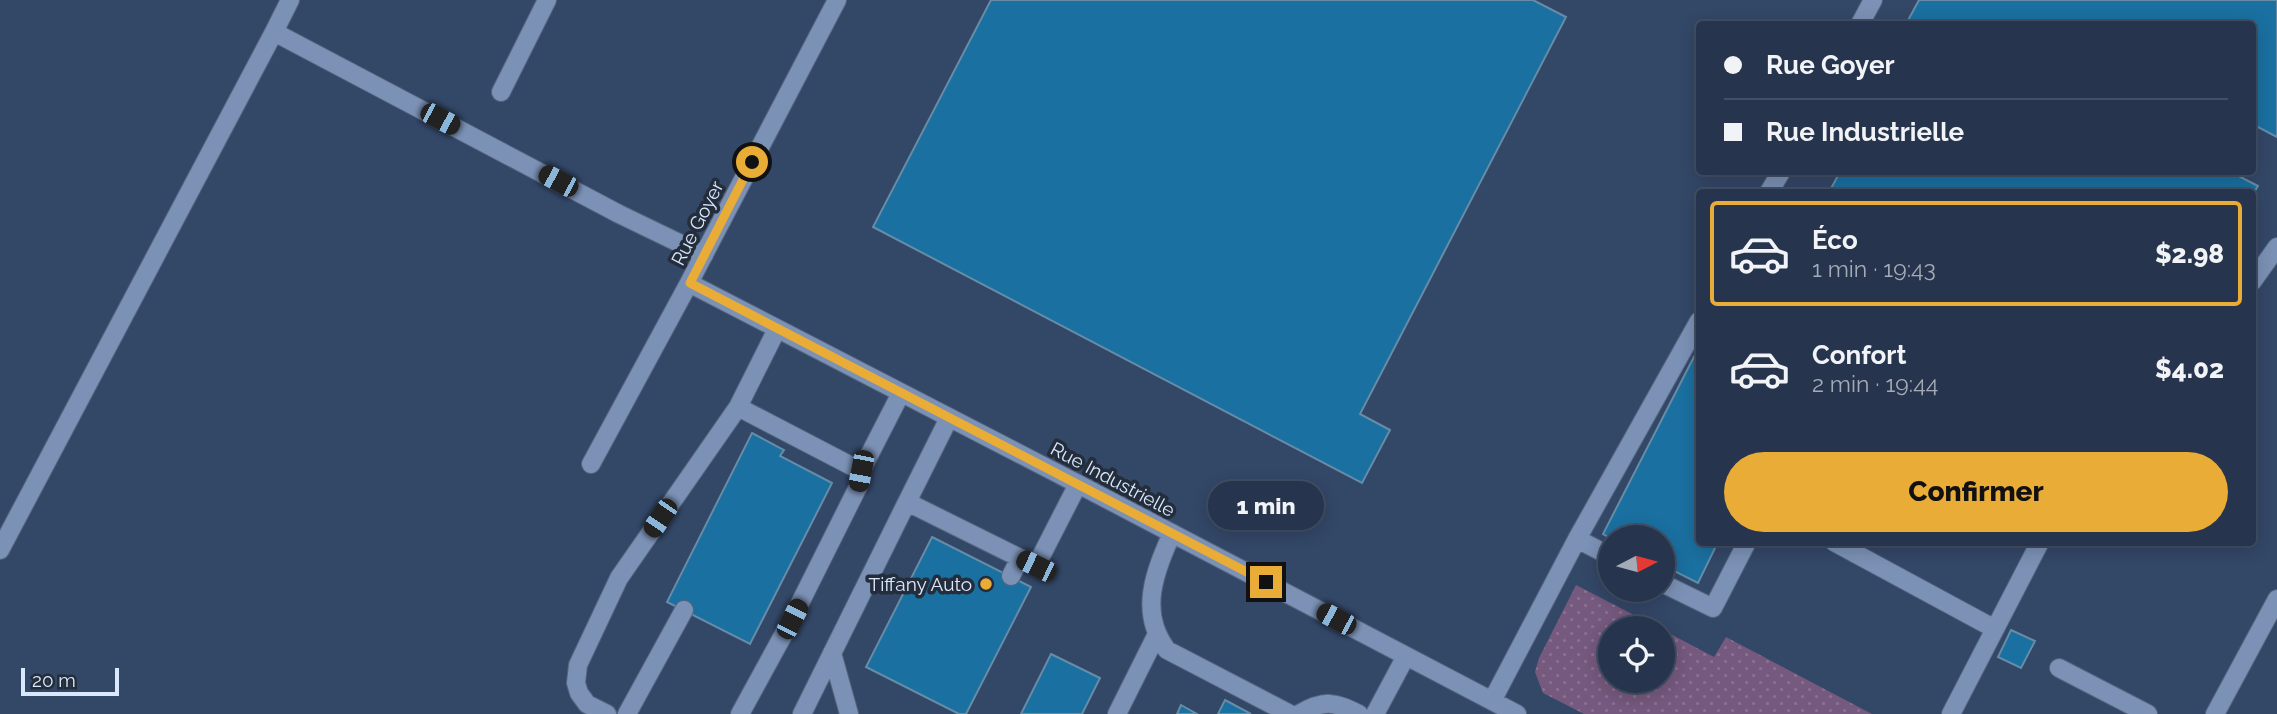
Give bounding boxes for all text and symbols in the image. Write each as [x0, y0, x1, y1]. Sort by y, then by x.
text: Rue Goyer [1766, 50, 1895, 80]
car [417, 100, 464, 138]
text: Rue Industrielle [1766, 117, 1964, 147]
route start [736, 146, 768, 178]
car [535, 162, 582, 200]
street label: Rue Goyer [666, 177, 728, 269]
icon: car [1728, 222, 1791, 285]
text: Éco [1812, 225, 1858, 255]
text: $2.98 [2155, 239, 2224, 269]
text: 1 min · 19:43 [1812, 255, 1936, 282]
icon: car [1728, 337, 1791, 400]
text: Confort [1812, 340, 1906, 370]
text: $4.02 [2155, 354, 2224, 384]
text: 2 min · 19:44 [1812, 370, 1938, 397]
street label: Rue Industrielle [1047, 437, 1179, 521]
car [847, 448, 876, 494]
button: Confirmer [1724, 452, 2228, 532]
callout: 1 min [1208, 480, 1324, 530]
text: 1 min [1236, 492, 1296, 519]
car [640, 495, 681, 541]
north arrow [1598, 525, 1675, 602]
map controls [1598, 525, 1675, 693]
car [1013, 547, 1060, 585]
route end [1250, 566, 1282, 598]
place label: Tiffany Auto [869, 573, 972, 595]
marker: Tiffany Auto [978, 576, 994, 592]
car [774, 596, 811, 642]
car [1313, 600, 1360, 638]
button: locate [1598, 616, 1675, 693]
scale bar [21, 665, 119, 697]
text: 20 m [32, 669, 76, 691]

